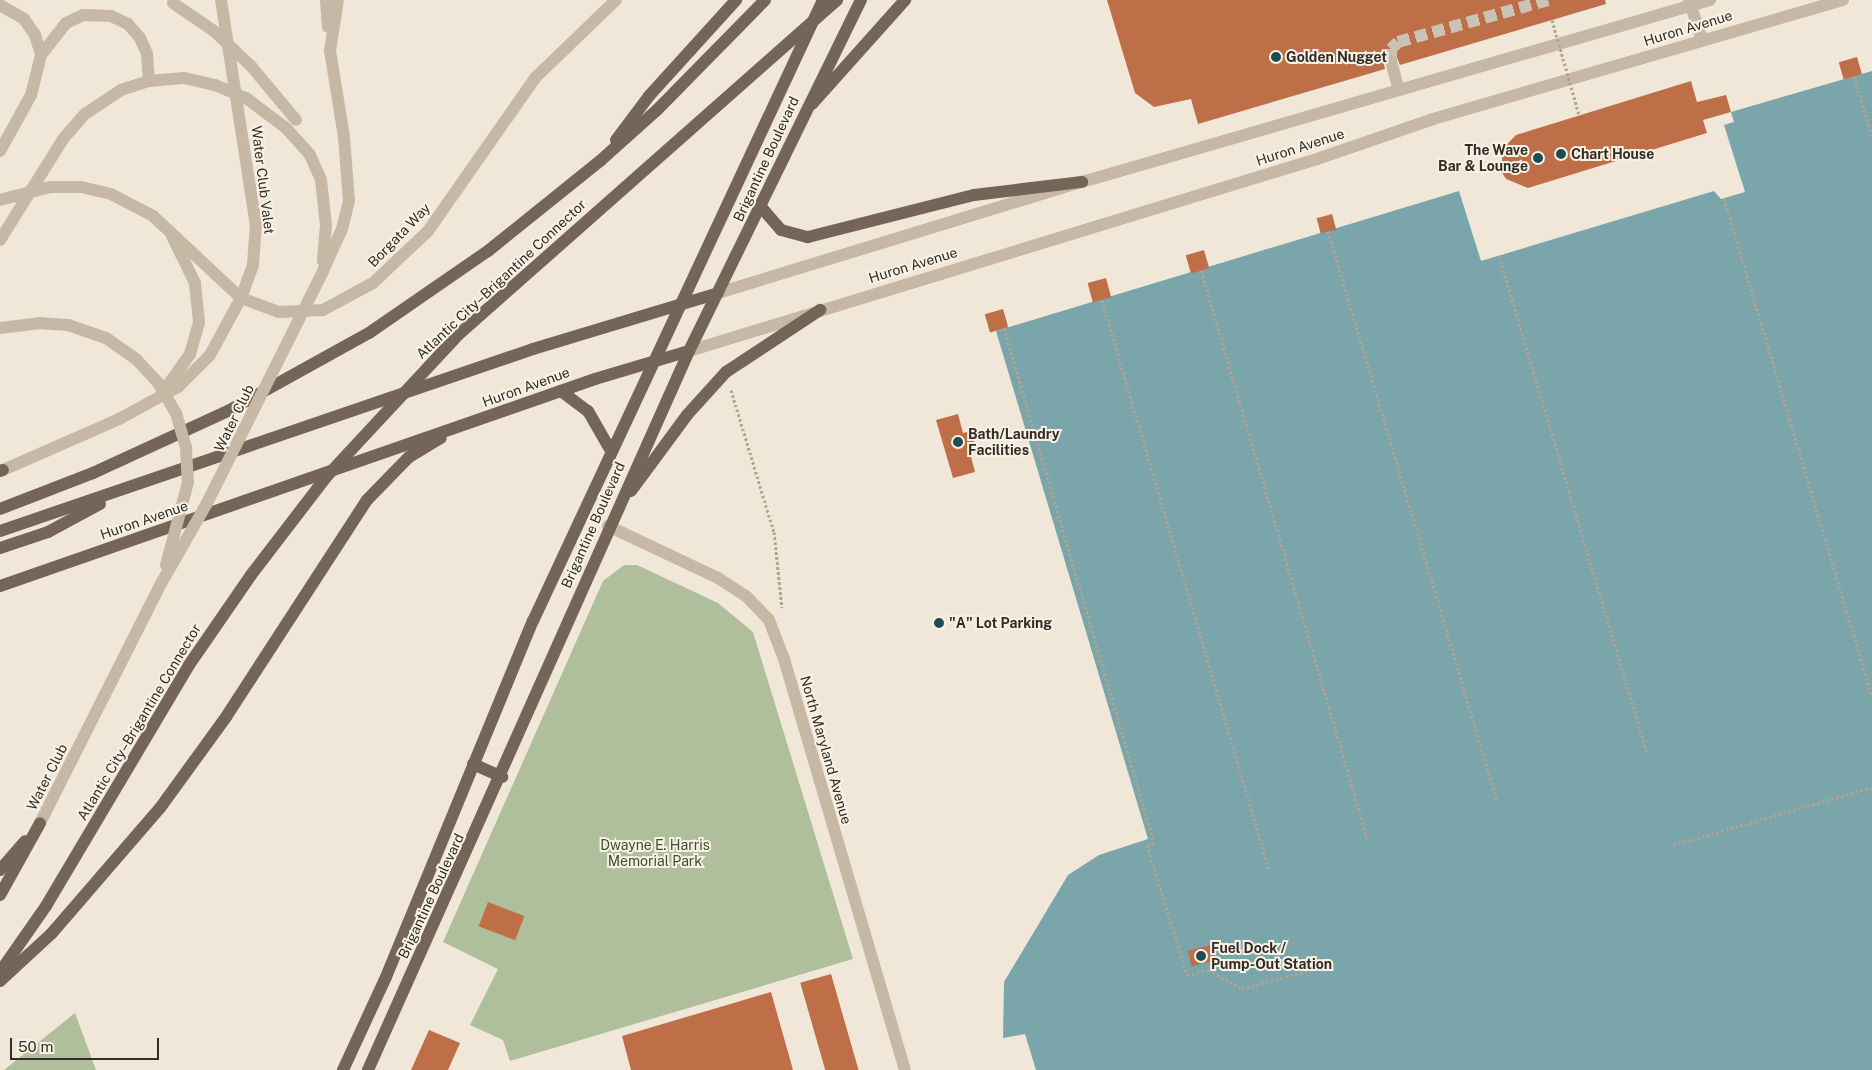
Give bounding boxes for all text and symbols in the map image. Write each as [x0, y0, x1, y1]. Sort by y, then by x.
street label: Huron Avenue [1642, 7, 1734, 49]
place label: Golden Nugget [1286, 49, 1387, 65]
marker: Golden Nugget [1270, 51, 1282, 63]
street label: Brigantine Boulevard [730, 94, 802, 224]
street label: Water Club Valet [248, 125, 278, 235]
street label: Huron Avenue [1254, 125, 1346, 169]
place label: The Wave Bar & Lounge [1438, 142, 1528, 174]
place label: Chart House [1571, 146, 1654, 162]
marker: Chart House [1555, 148, 1567, 160]
marker: The Wave Bar & Lounge [1532, 152, 1544, 164]
street label: Atlantic City–Brigantine Connector [413, 196, 589, 362]
street label: Borgata Way [364, 199, 434, 271]
street label: Huron Avenue [867, 244, 959, 286]
street label: Huron Avenue [480, 363, 572, 411]
street label: Water Club [211, 382, 257, 454]
place label: Bath/Laundry Facilities [968, 426, 1060, 458]
marker: Bath/Laundry Facilities [952, 436, 964, 448]
street label: Brigantine Boulevard [558, 459, 628, 591]
street label: Huron Avenue [98, 497, 190, 543]
place label: "A" Lot Parking [949, 615, 1052, 631]
marker: "A" Lot Parking [933, 617, 945, 629]
street label: Atlantic City–Brigantine Connector [74, 621, 204, 823]
street label: North Maryland Avenue [797, 674, 855, 826]
street label: Water Club [23, 741, 71, 813]
street label: Brigantine Boulevard [395, 831, 467, 961]
park label: Dwayne E. Harris Memorial Park [600, 837, 710, 870]
place label: Fuel Dock / Pump-Out Station [1211, 940, 1332, 972]
marker: Fuel Dock / Pump-Out Station [1195, 950, 1207, 962]
scale bar [12, 1028, 161, 1060]
text: 50 m [18, 1038, 53, 1055]

